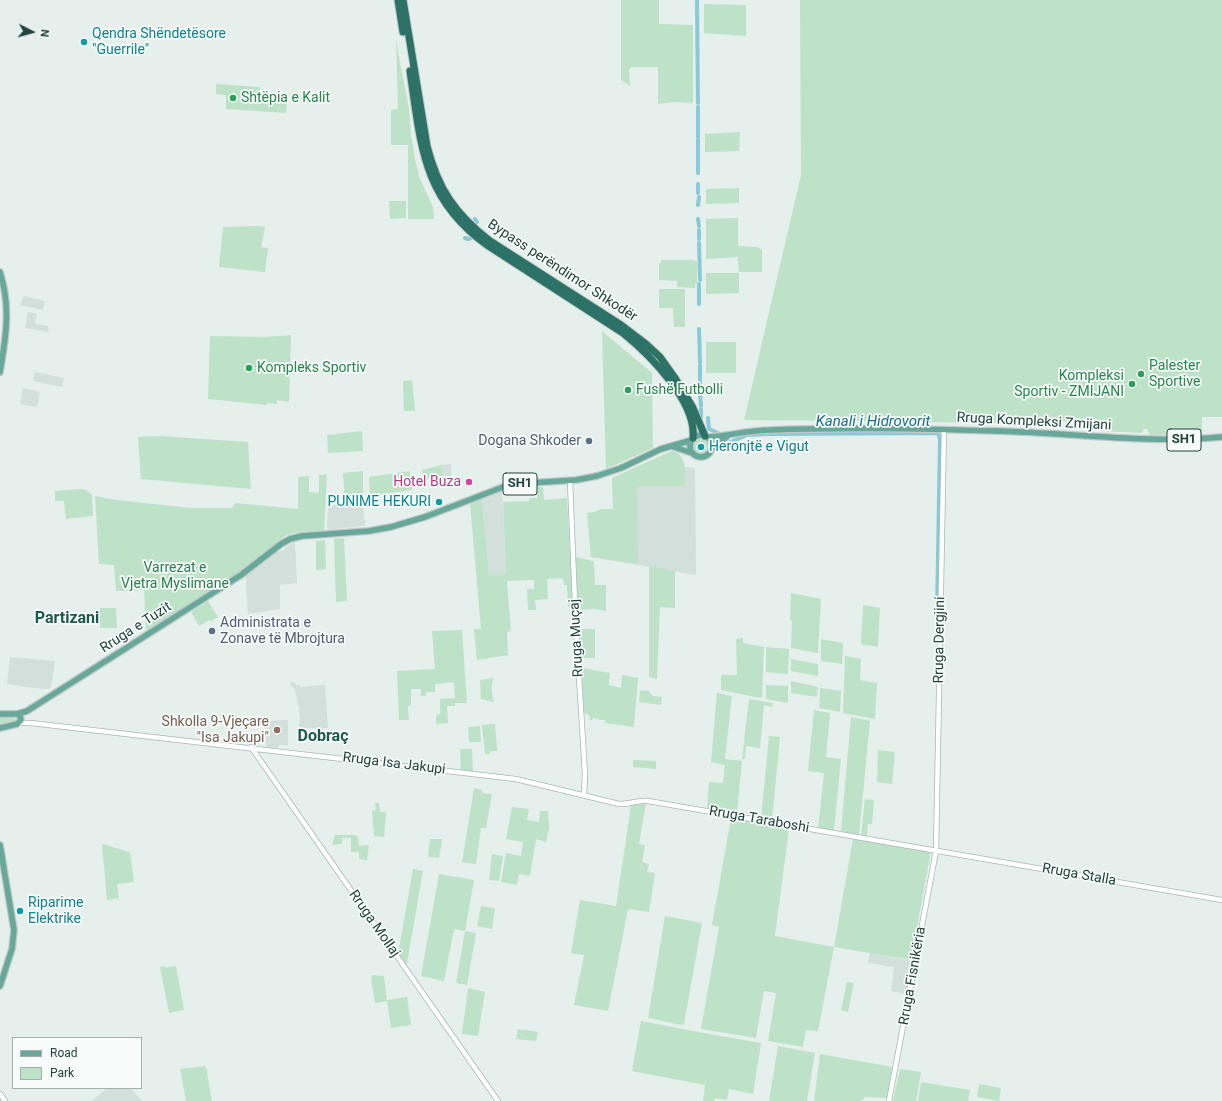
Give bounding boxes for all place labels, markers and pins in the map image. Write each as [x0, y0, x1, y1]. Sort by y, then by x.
place label: Qendra Shëndetësore "Guerrile" [92, 26, 226, 58]
marker: Qendra Shëndetësore "Guerrile" [79, 37, 89, 47]
place label: Shtëpia e Kalit [241, 90, 330, 106]
marker: Shtëpia e Kalit [228, 93, 238, 103]
place label: Palester Sportive [1149, 358, 1200, 390]
place label: Kompleks Sportiv [257, 360, 366, 376]
marker: Kompleks Sportiv [244, 363, 254, 373]
place label: Kompleksi Sportiv - ZMIJANI [1014, 368, 1124, 400]
marker: Palester Sportive [1136, 369, 1146, 379]
marker: Kompleksi Sportiv - ZMIJANI [1127, 379, 1137, 389]
place label: Fushë Futbolli [636, 382, 723, 398]
marker: Fushë Futbolli [623, 385, 633, 395]
place label: Dogana Shkoder [478, 433, 581, 449]
marker: Dogana Shkoder [584, 436, 594, 446]
place label: Heronjtë e Vigut [709, 439, 809, 455]
marker: Heronjtë e Vigut [696, 442, 706, 452]
place label: Hotel Buza [393, 474, 461, 490]
marker: Hotel Buza [464, 477, 474, 487]
place label: PUNIME HEKURI [327, 494, 431, 510]
marker: PUNIME HEKURI [434, 497, 444, 507]
place label: Administrata e Zonave të Mbrojtura [220, 615, 345, 648]
marker: Administrata e Zonave të Mbrojtura [207, 626, 217, 636]
place label: Shkolla 9-Vjeçare "Isa Jakupi" [162, 714, 269, 746]
marker: Shkolla 9-Vjeçare "Isa Jakupi" [272, 725, 282, 735]
place label: Riparime Elektrike [28, 895, 83, 928]
marker: Riparime Elektrike [15, 906, 25, 916]

